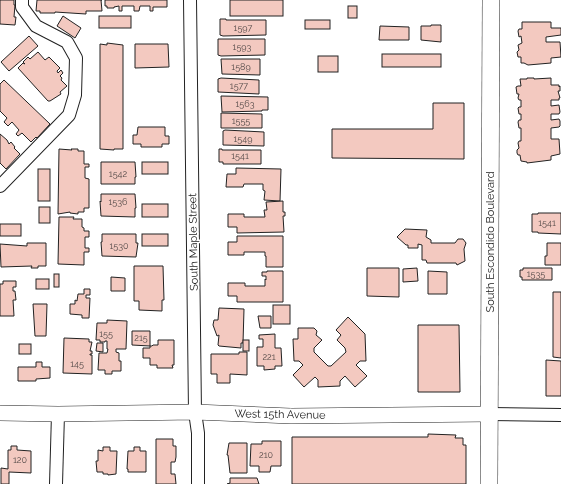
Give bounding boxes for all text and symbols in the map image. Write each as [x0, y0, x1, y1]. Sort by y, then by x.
house number: 1597 [234, 23, 253, 33]
house number: 1593 [233, 42, 252, 52]
house number: 1589 [231, 62, 251, 72]
house number: 1577 [230, 81, 248, 91]
house number: 1563 [236, 99, 255, 109]
house number: 1555 [232, 116, 250, 126]
house number: 1549 [234, 134, 252, 144]
house number: 1541 [231, 151, 249, 161]
house number: 1542 [109, 169, 127, 179]
street label: South Escondido Boulevard [484, 171, 497, 313]
street label: South Maple Street [186, 193, 201, 291]
house number: 1536 [109, 197, 128, 207]
house number: 1541 [538, 218, 556, 228]
house number: 1530 [109, 241, 129, 251]
house number: 1535 [527, 269, 545, 279]
house number: 155 [99, 329, 113, 339]
house number: 215 [134, 333, 148, 343]
house number: 221 [262, 352, 276, 362]
house number: 145 [70, 359, 84, 369]
street label: West 15th Avenue [234, 407, 326, 422]
house number: 210 [259, 450, 274, 460]
house number: 120 [13, 455, 28, 465]

